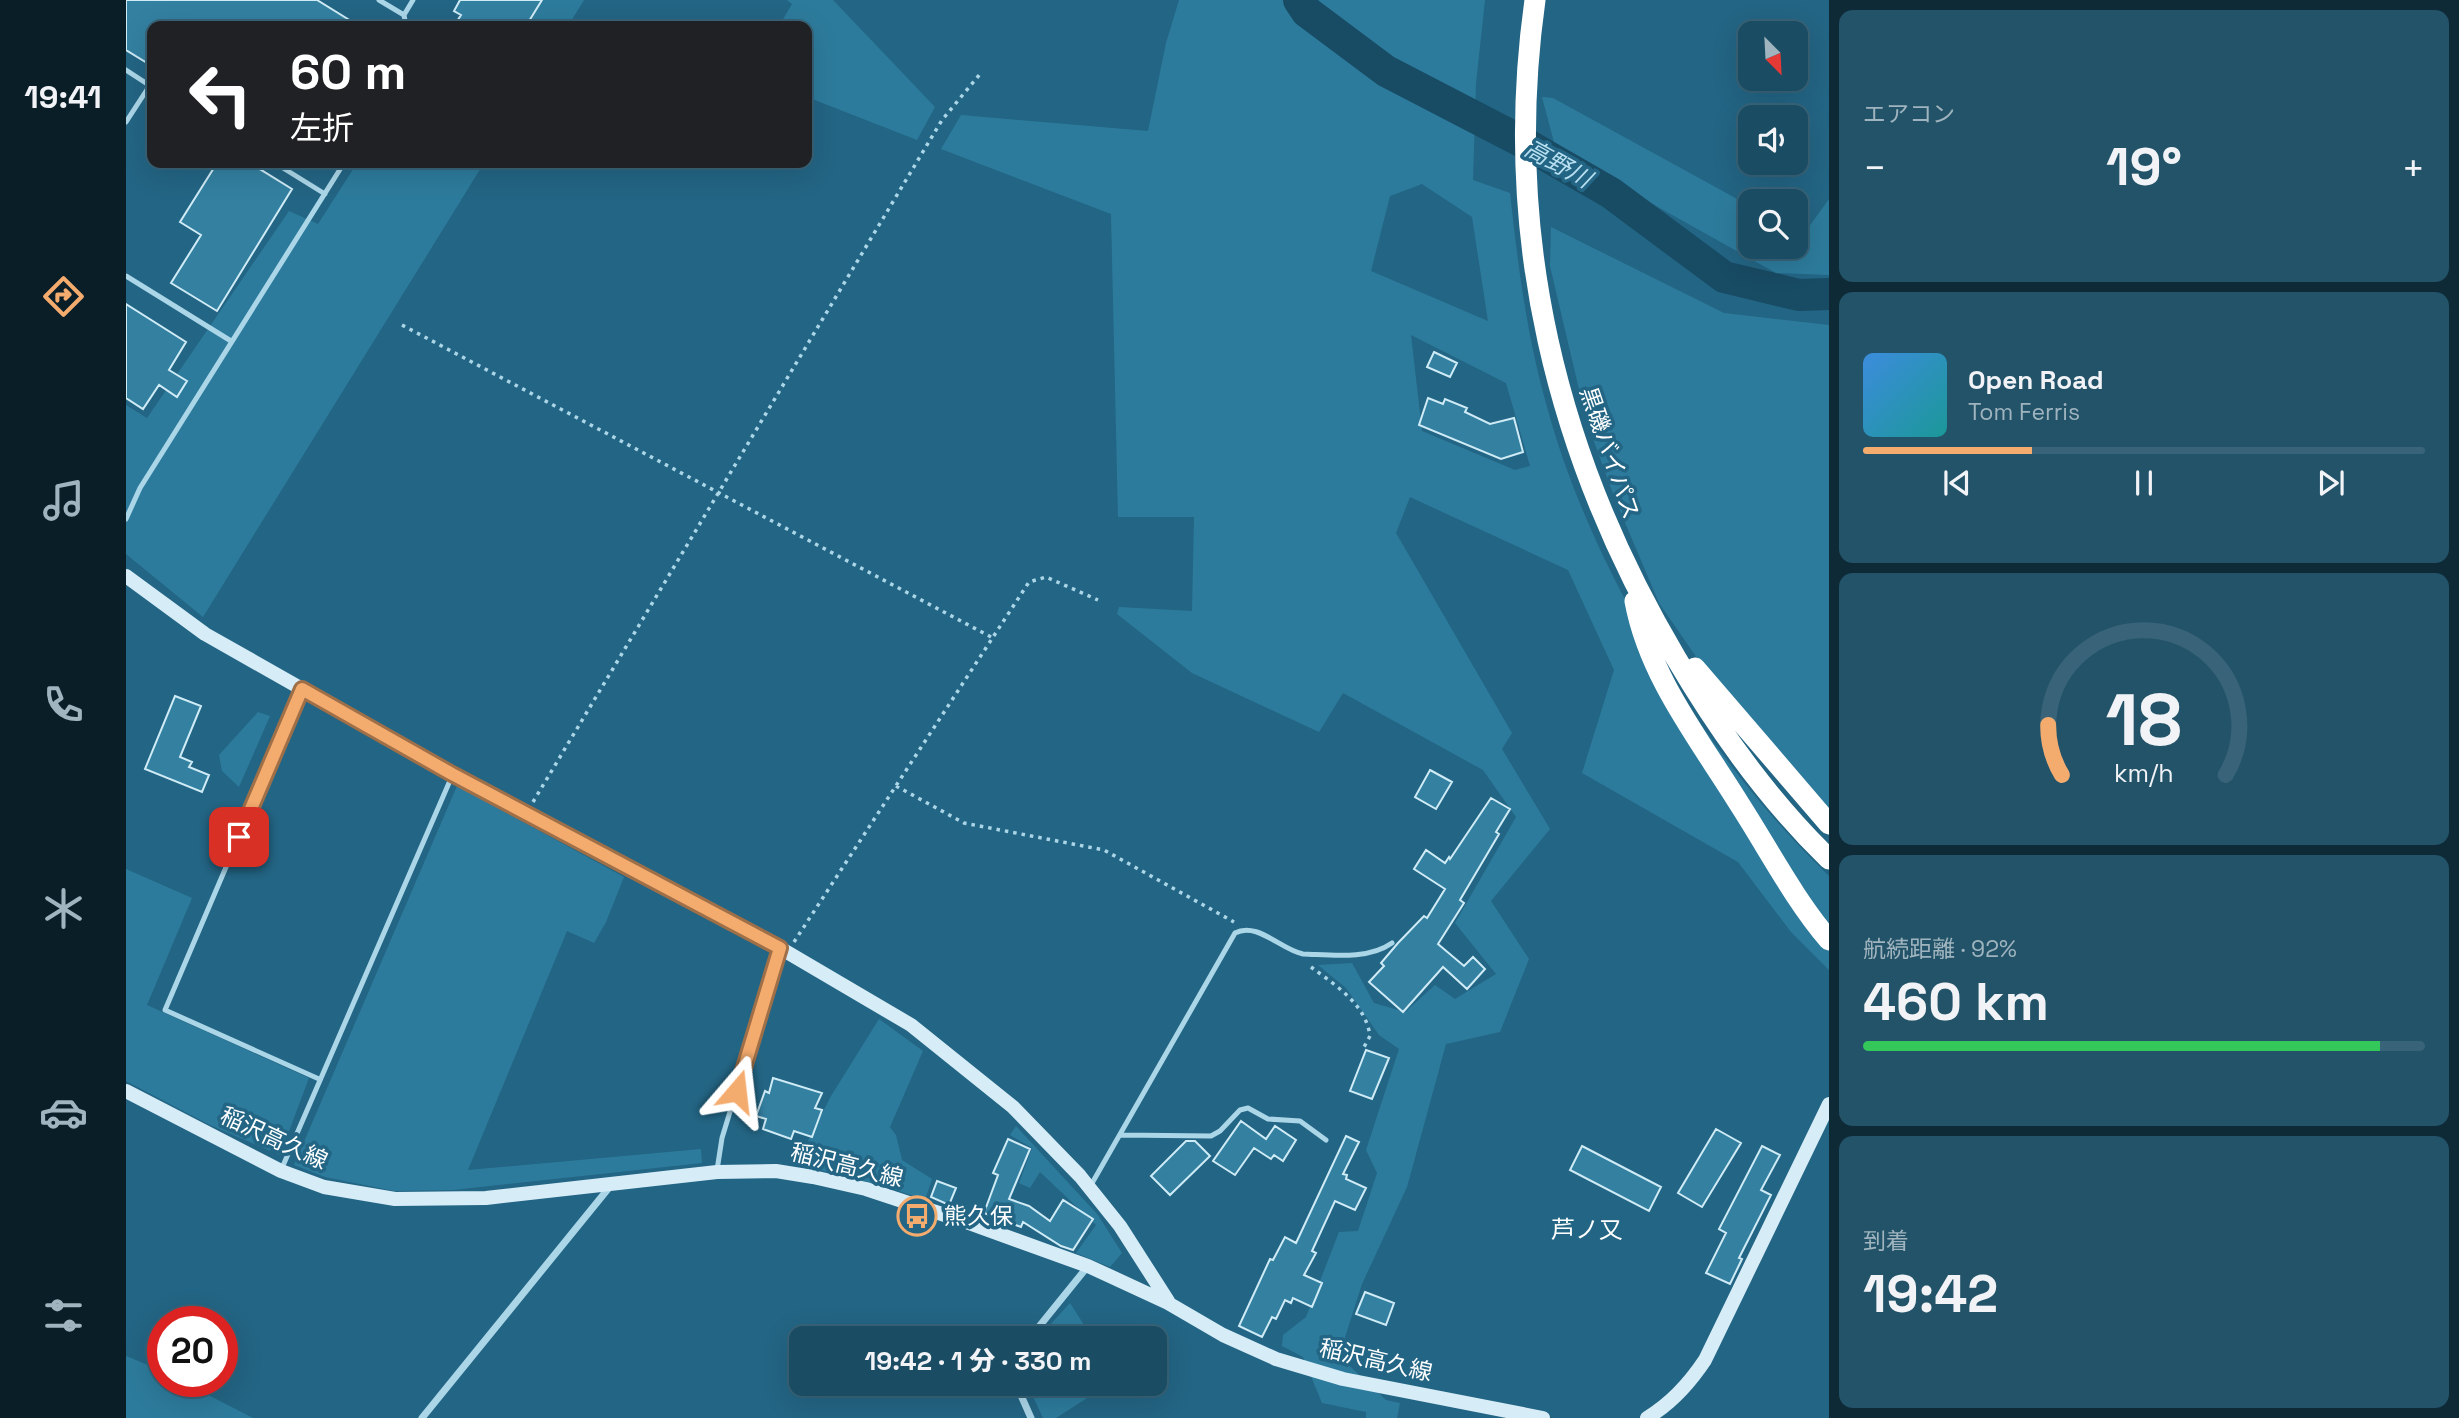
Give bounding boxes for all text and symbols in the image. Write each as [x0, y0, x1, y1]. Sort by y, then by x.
north arrow [1738, 21, 1808, 91]
map controls [1738, 21, 1808, 259]
text: 60 m [290, 41, 406, 103]
icon: left [175, 49, 266, 140]
text: 19:41 [24, 77, 102, 117]
text: エアコン [1863, 99, 1955, 129]
button: sound [1738, 105, 1808, 175]
text: 左折 [290, 108, 354, 148]
water label: 高野川 [1519, 133, 1600, 196]
text: 19° [2106, 134, 2182, 200]
text: − [1863, 144, 1887, 192]
text: + [2401, 144, 2425, 192]
button: search [1738, 189, 1808, 259]
icon: directions [39, 272, 88, 321]
text: Open Road [1968, 363, 2104, 397]
street label: 黒磯バイパス [1573, 383, 1647, 523]
text: Tom Ferris [1968, 397, 2080, 427]
icon: previous [1938, 464, 1976, 502]
icon: pause [2125, 464, 2163, 502]
icon: next [2312, 464, 2350, 502]
icon: music [39, 476, 88, 525]
text: 18 [2106, 673, 2182, 766]
icon: phone [39, 680, 88, 729]
text: km/h [2114, 757, 2174, 789]
pin [209, 807, 269, 867]
icon: arrive [220, 818, 258, 856]
icon: climate [39, 884, 88, 933]
text: 航続距離 · 92% [1863, 934, 2017, 964]
text: 460 km [1863, 969, 2049, 1035]
position arrow [700, 1054, 774, 1128]
icon: car [39, 1088, 88, 1137]
street label: 稲沢高久線 [216, 1100, 332, 1176]
street label: 稲沢高久線 [788, 1137, 906, 1193]
bus stop icon: 熊久保 [896, 1195, 938, 1237]
place label: 熊久保 [944, 1201, 1013, 1231]
district label: 芦ノ又 [1551, 1214, 1623, 1245]
text: 到着 [1863, 1226, 1909, 1256]
text: 19:42 [1863, 1261, 1998, 1327]
icon: filters [39, 1291, 88, 1340]
speed limit sign: 20 [147, 1306, 238, 1397]
street label: 稲沢高久線 [1317, 1332, 1435, 1388]
text: 19:42 · 1 分 · 330 m [865, 1344, 1091, 1378]

